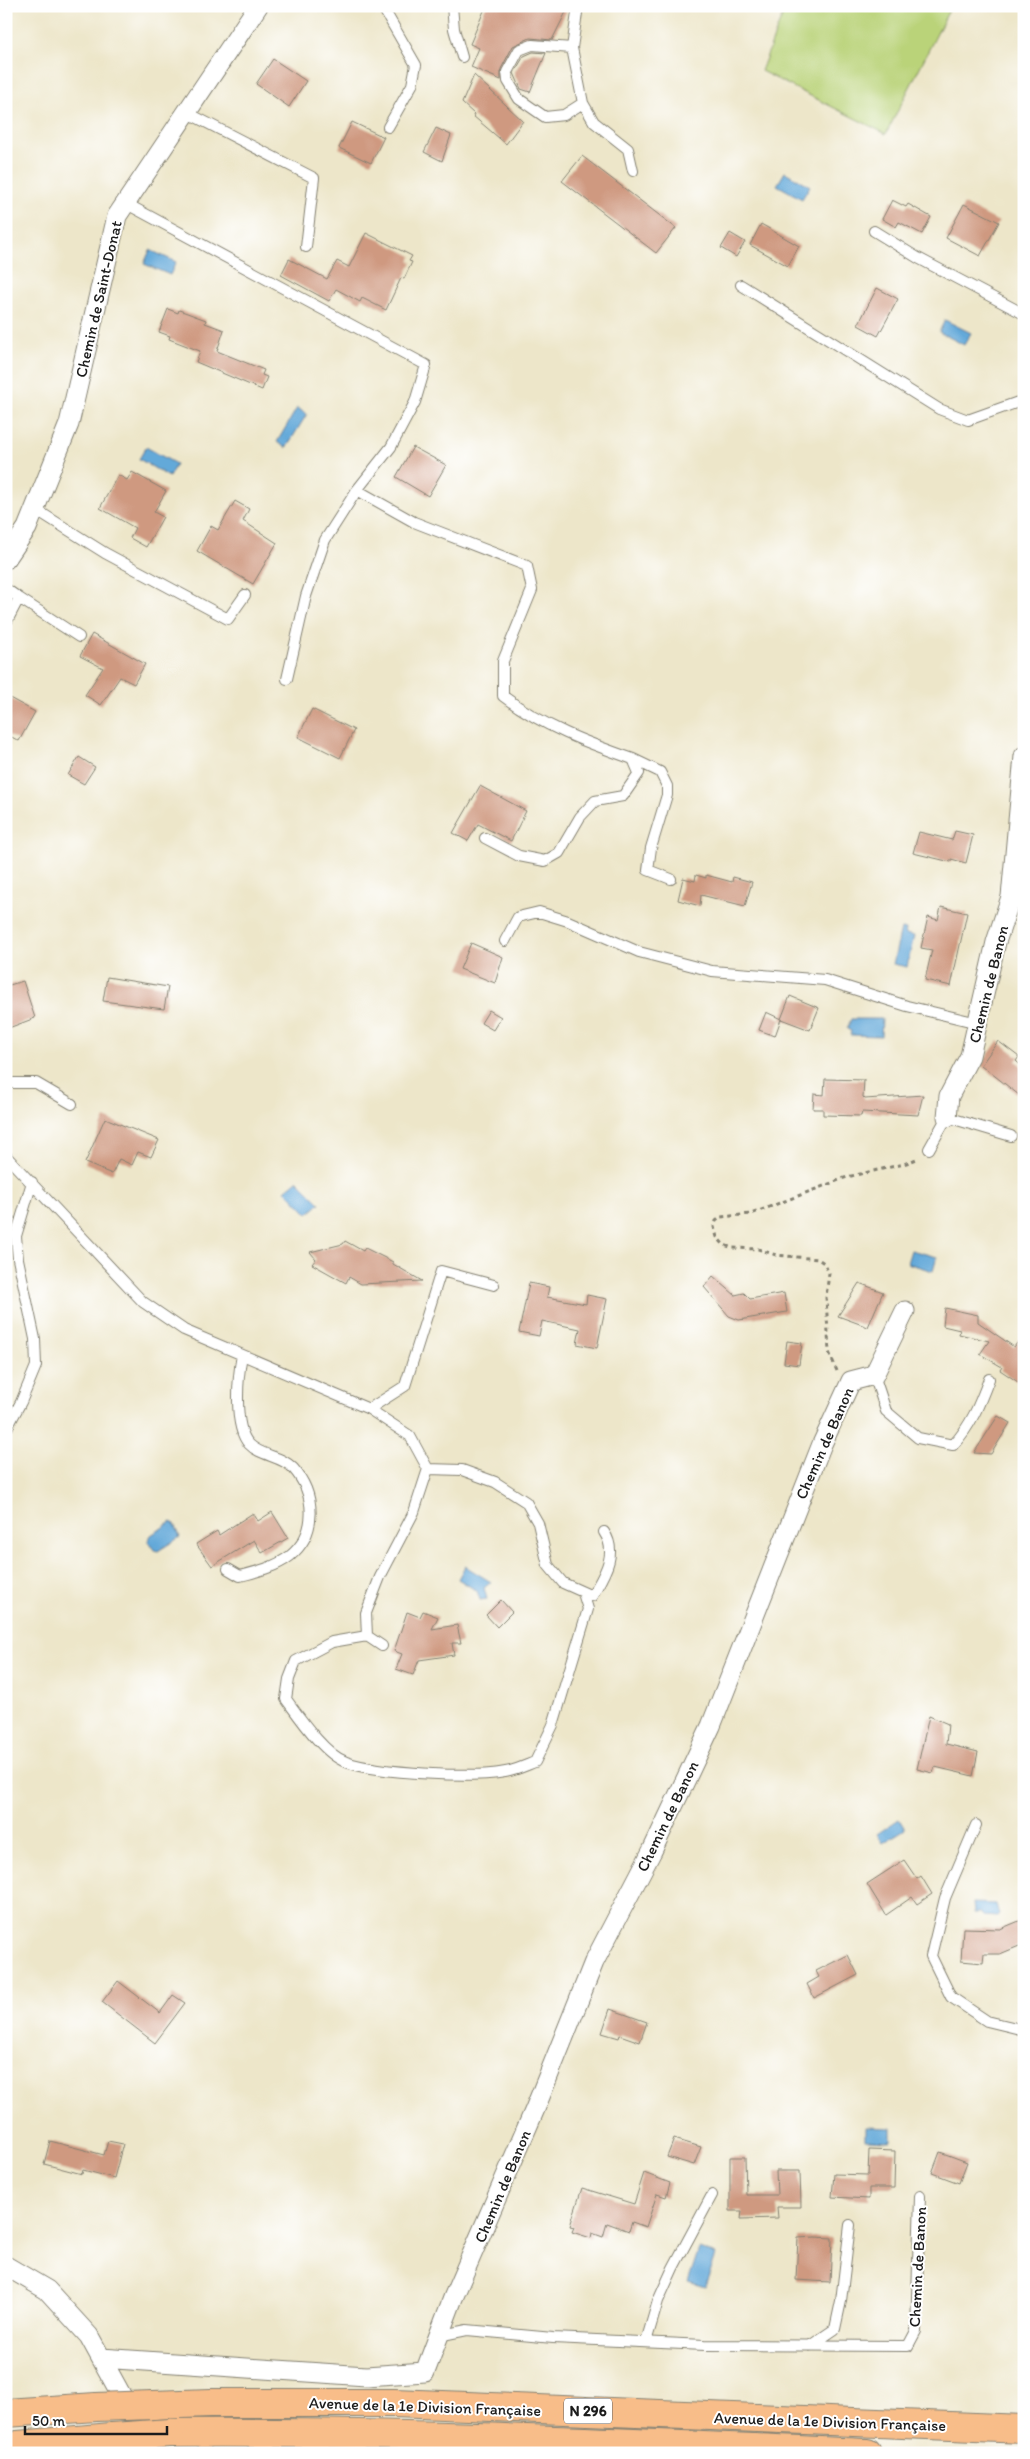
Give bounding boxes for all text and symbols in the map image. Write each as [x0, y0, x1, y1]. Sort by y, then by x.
street label: Chemin de Saint-Donat [71, 219, 126, 379]
street label: Chemin de Banon [965, 923, 1012, 1045]
street label: Chemin de Banon [791, 1384, 858, 1502]
street label: Chemin de Banon [632, 1758, 702, 1875]
street label: Chemin de Banon [470, 2127, 535, 2245]
street label: Chemin de Banon [905, 2206, 930, 2328]
street label: Avenue de la 1e Division Française [309, 2393, 541, 2420]
road number: N 296 [564, 2398, 612, 2424]
scale bar [25, 2404, 168, 2436]
street label: Avenue de la 1e Division Française [714, 2408, 946, 2435]
text: 50 m [32, 2412, 65, 2430]

